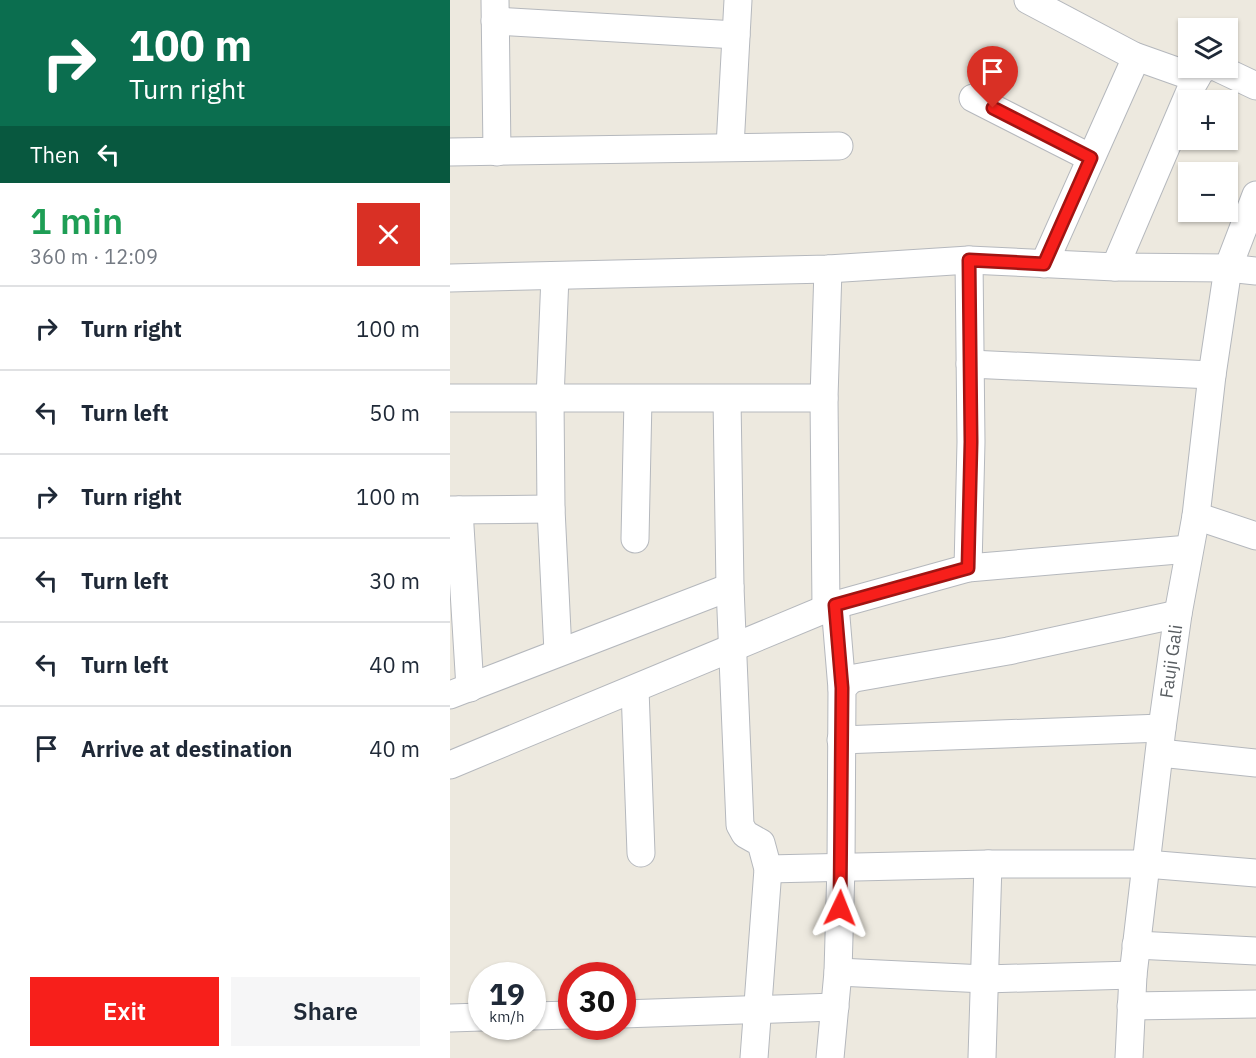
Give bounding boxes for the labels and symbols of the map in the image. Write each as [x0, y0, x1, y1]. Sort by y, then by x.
pin [967, 46, 1018, 108]
street label: Fauji Gali [1154, 623, 1187, 700]
position arrow [808, 876, 872, 940]
speed limit sign: 30 [558, 962, 636, 1040]

